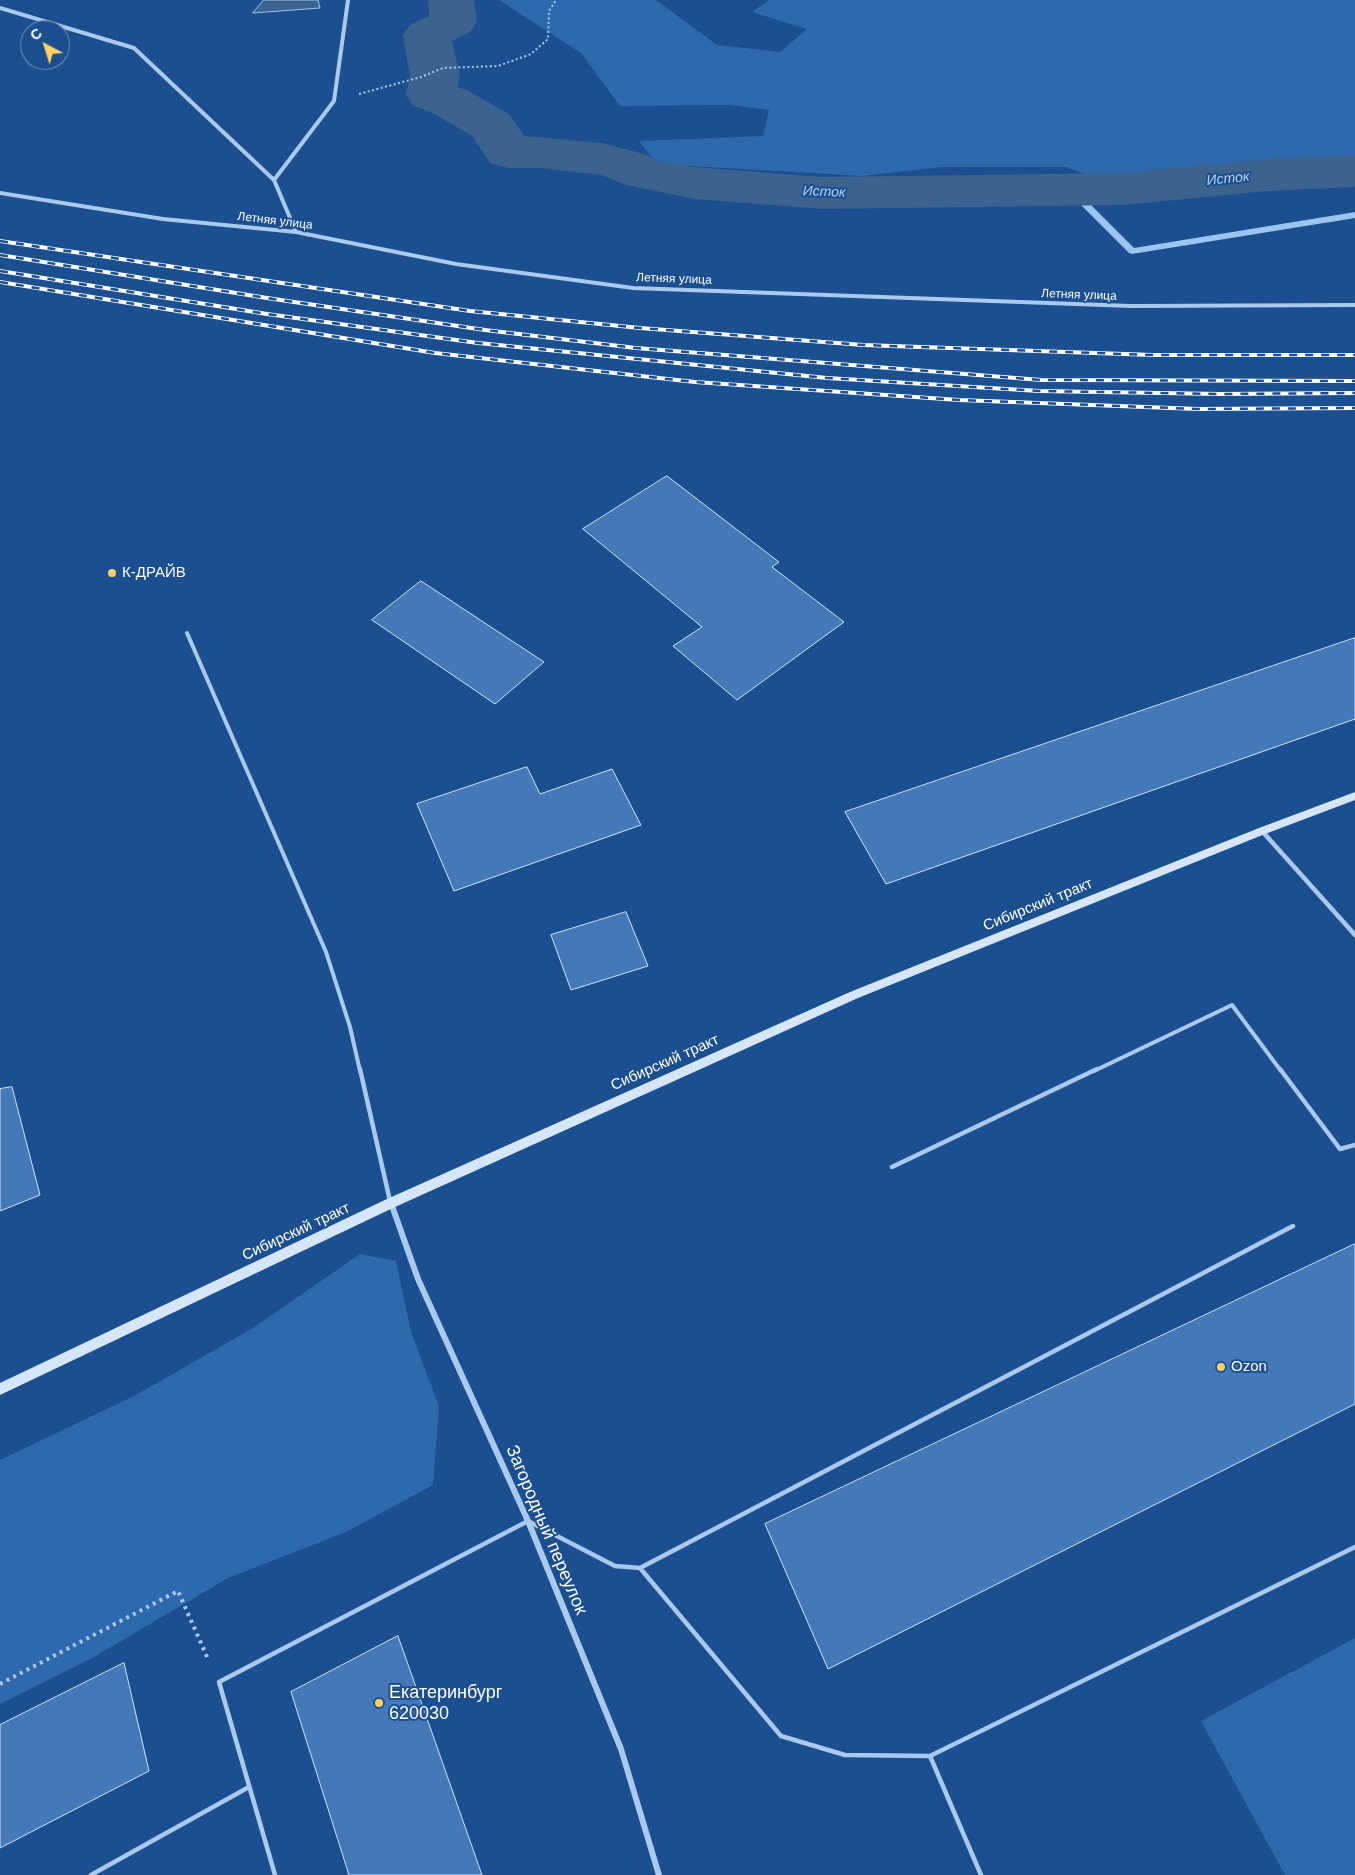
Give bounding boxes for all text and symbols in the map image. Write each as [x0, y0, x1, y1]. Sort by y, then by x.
north arrow [20, 20, 70, 70]
text: С [27, 25, 45, 44]
water label: Исток [1206, 168, 1250, 190]
water label: Исток [802, 183, 846, 201]
street label: Летняя улица [237, 209, 313, 233]
street label: Летняя улица [636, 270, 712, 288]
street label: Летняя улица [1041, 286, 1117, 304]
place label: К-ДРАЙВ [122, 564, 186, 582]
marker: К-ДРАЙВ [106, 567, 118, 579]
street label: Сибирский тракт [981, 875, 1095, 935]
street label: Сибирский тракт [608, 1031, 722, 1095]
street label: Сибирский тракт [239, 1199, 353, 1265]
place label: Ozon [1231, 1358, 1267, 1376]
marker: Ozon [1215, 1361, 1227, 1373]
street label: Загородный переулок [501, 1442, 591, 1618]
place label: Екатеринбург 620030 [389, 1682, 502, 1725]
marker: Екатеринбург 620030 [373, 1697, 385, 1709]

